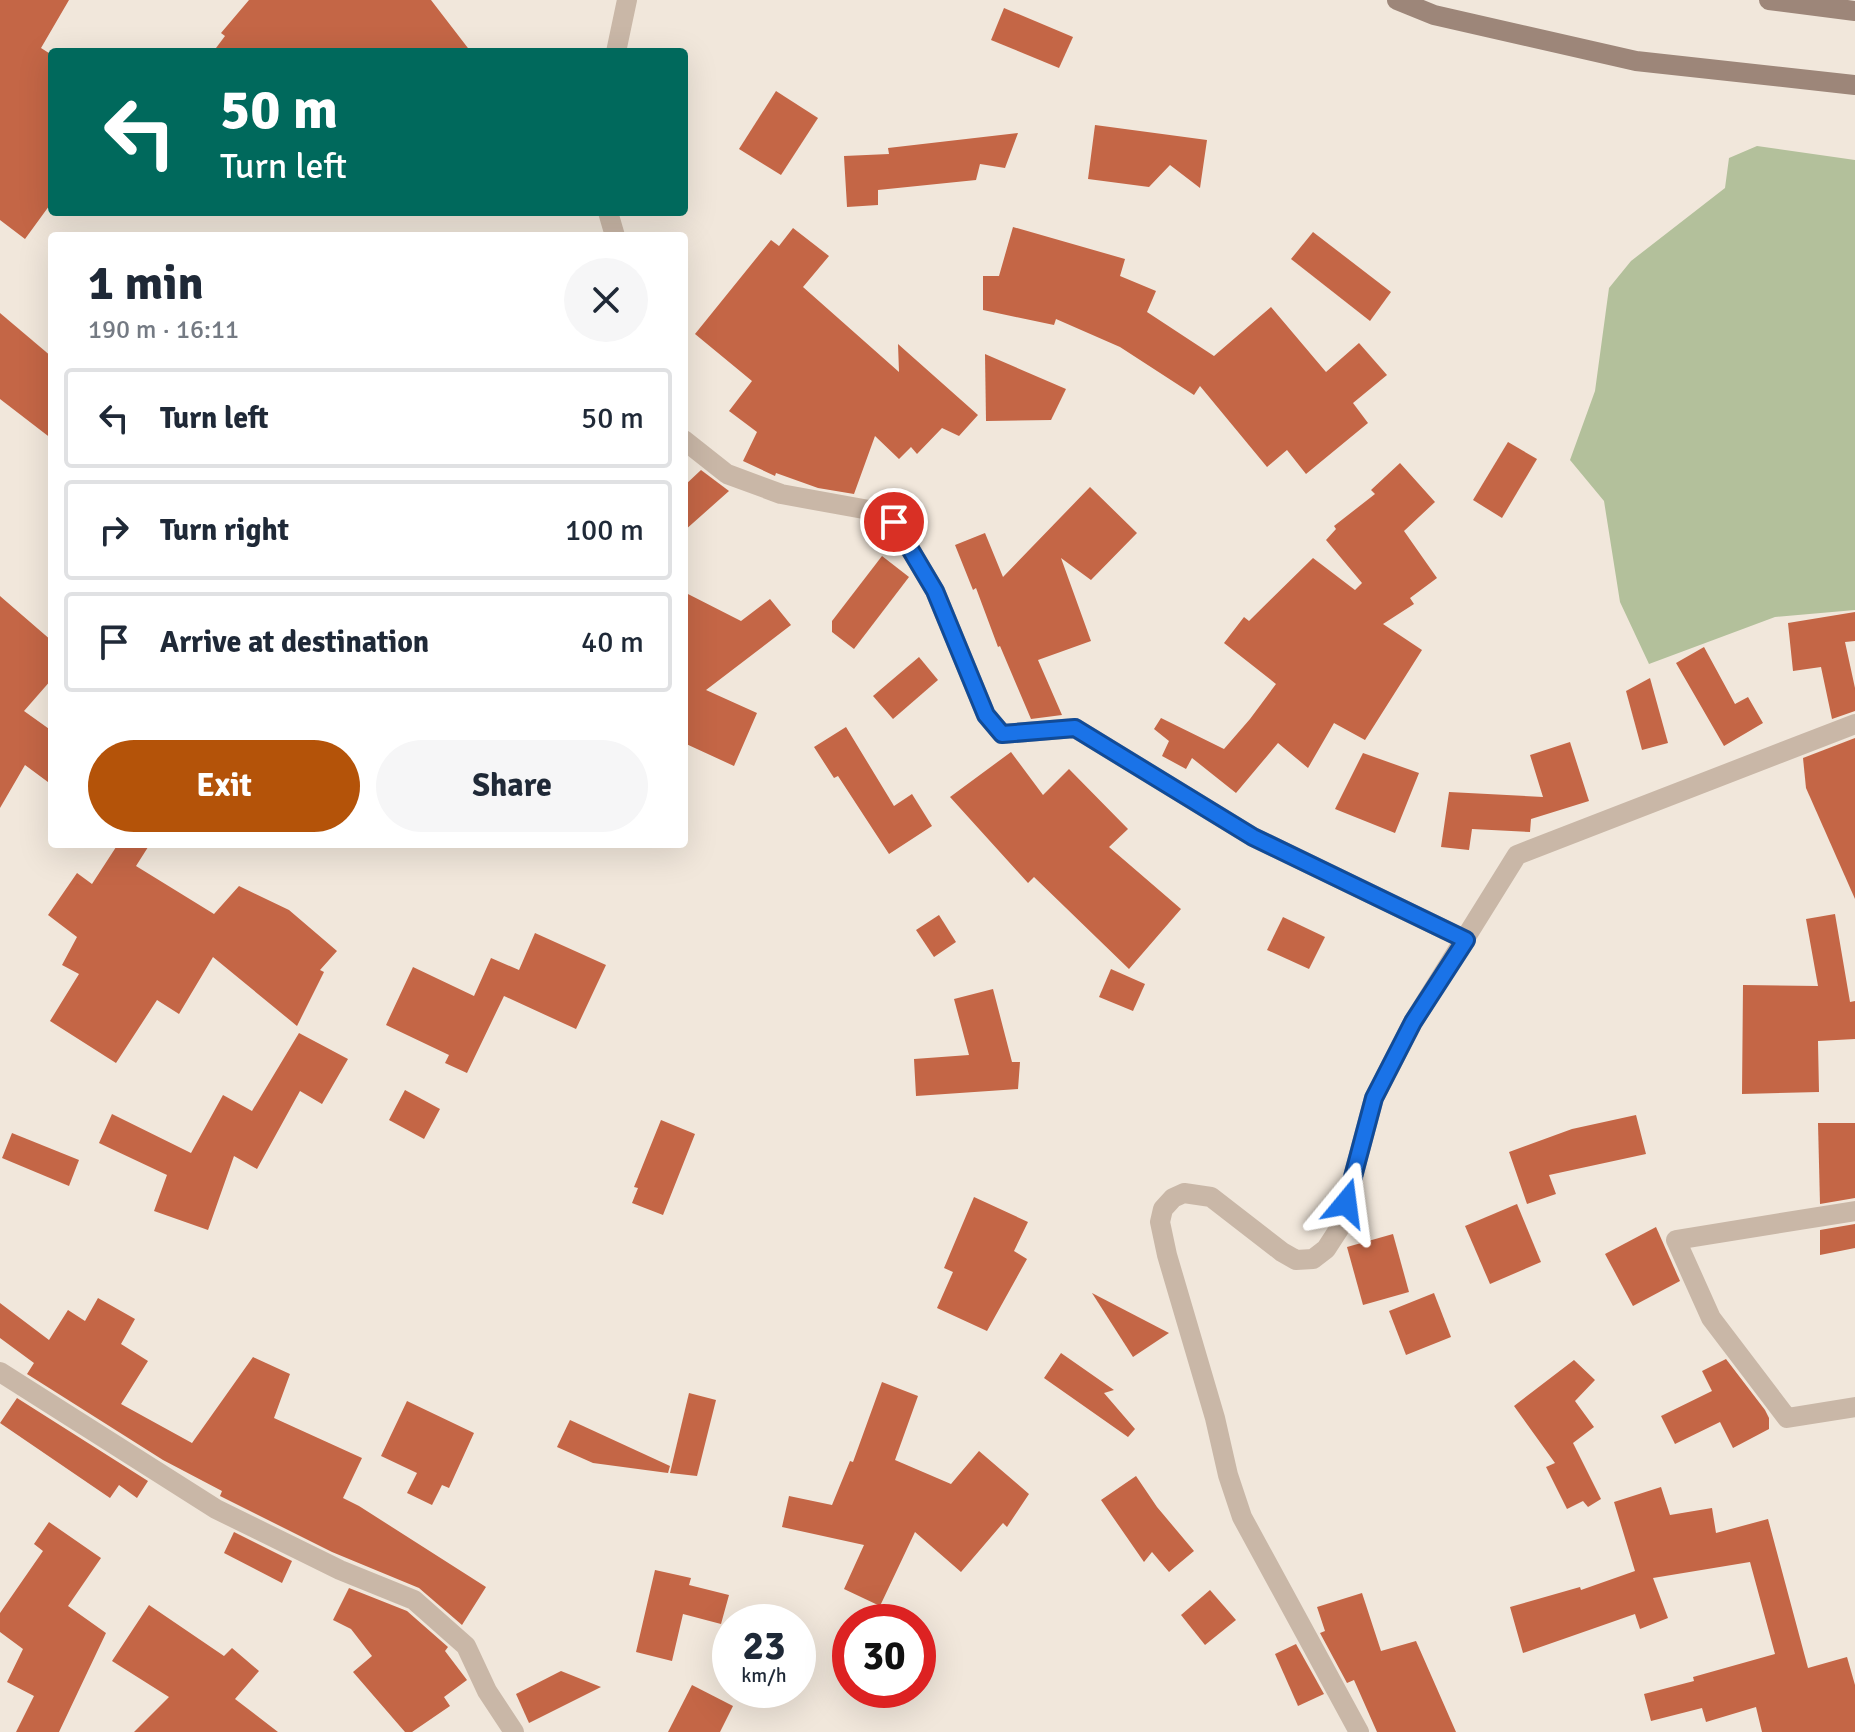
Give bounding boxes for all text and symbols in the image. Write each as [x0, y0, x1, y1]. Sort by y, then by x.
text: 50 m [220, 75, 338, 144]
icon: left [88, 80, 192, 184]
text: Turn left [220, 144, 347, 189]
text: 1 min [88, 254, 204, 313]
button: close [564, 258, 648, 342]
text: 190 m · 16:11 [88, 314, 239, 346]
icon: left [92, 396, 136, 440]
text: Turn left [160, 400, 269, 437]
text: 50 m [581, 400, 644, 437]
pin [860, 488, 928, 556]
icon: arrive [872, 500, 916, 544]
icon: right [92, 508, 136, 552]
text: Turn right [160, 512, 289, 549]
text: 100 m [565, 512, 644, 549]
icon: arrive [92, 620, 136, 664]
text: Arrive at destination [160, 624, 429, 661]
text: 40 m [581, 624, 644, 661]
button: Exit [88, 740, 360, 832]
button: Share [376, 740, 648, 832]
position arrow [1304, 1161, 1388, 1245]
speed limit sign: 30 [832, 1604, 936, 1708]
text: 23 [742, 1621, 786, 1671]
text: km/h [741, 1663, 787, 1688]

